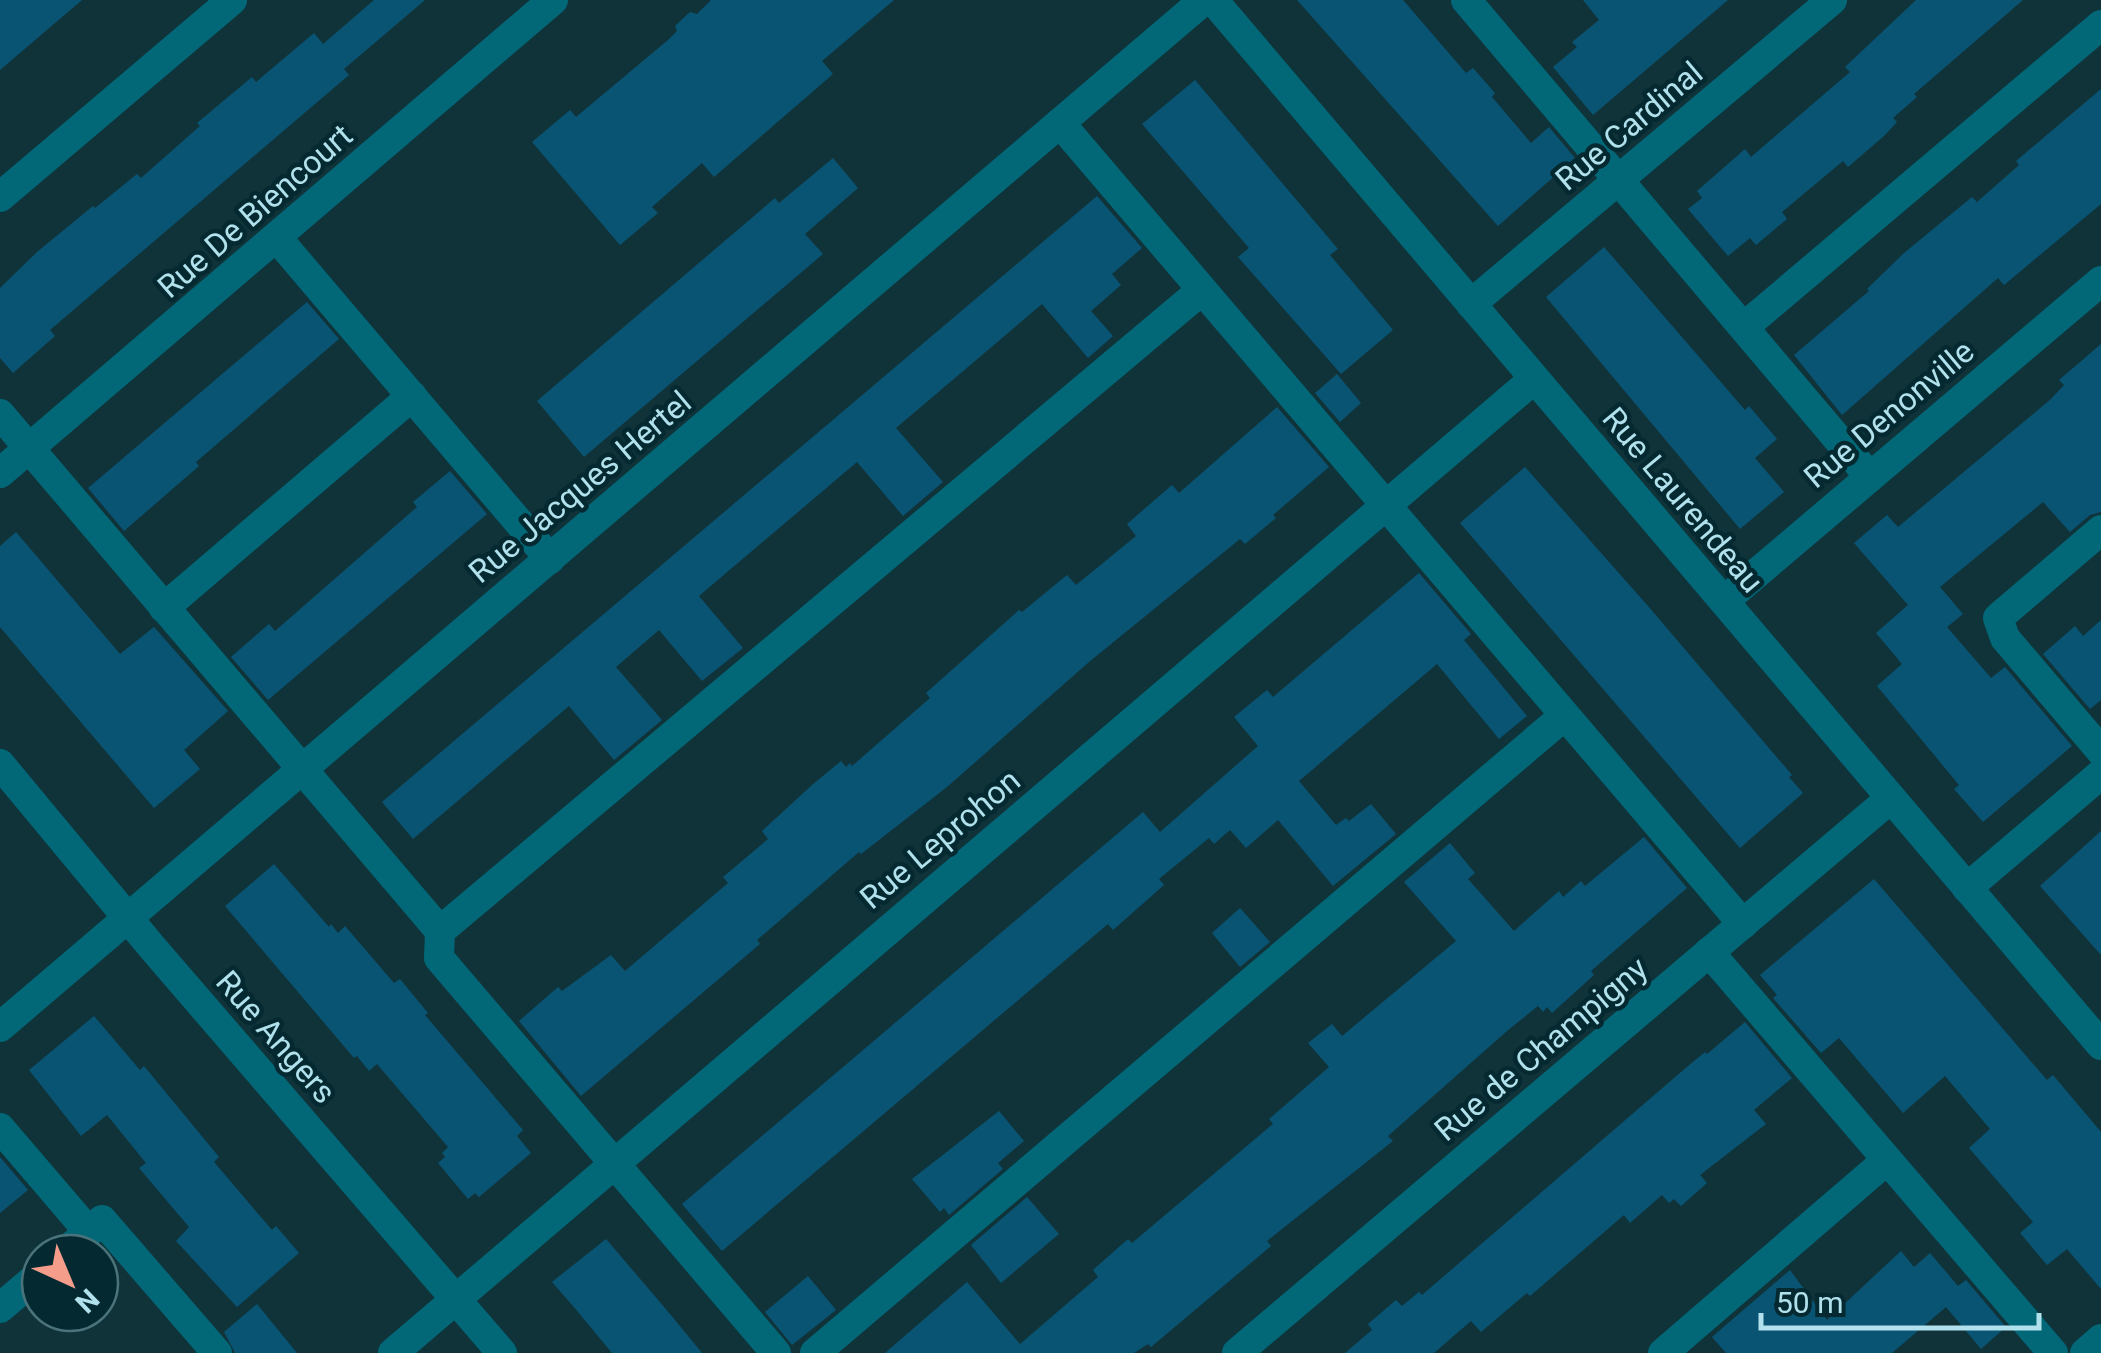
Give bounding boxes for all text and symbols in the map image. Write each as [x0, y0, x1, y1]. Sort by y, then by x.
street label: Rue Cardinal [1548, 54, 1710, 198]
street label: Rue De Biencourt [150, 116, 360, 306]
street label: Rue Denonville [1796, 332, 1982, 496]
street label: Rue Jacques Hertel [461, 383, 699, 591]
street label: Rue Laurendeau [1595, 400, 1771, 600]
street label: Rue Leprohon [852, 761, 1028, 917]
street label: Rue de Champigny [1427, 949, 1655, 1149]
street label: Rue Angers [208, 963, 344, 1111]
north arrow [20, 1233, 120, 1333]
scale bar [1761, 1268, 2038, 1330]
text: N [68, 1282, 106, 1319]
text: 50 m [1776, 1285, 1843, 1320]

